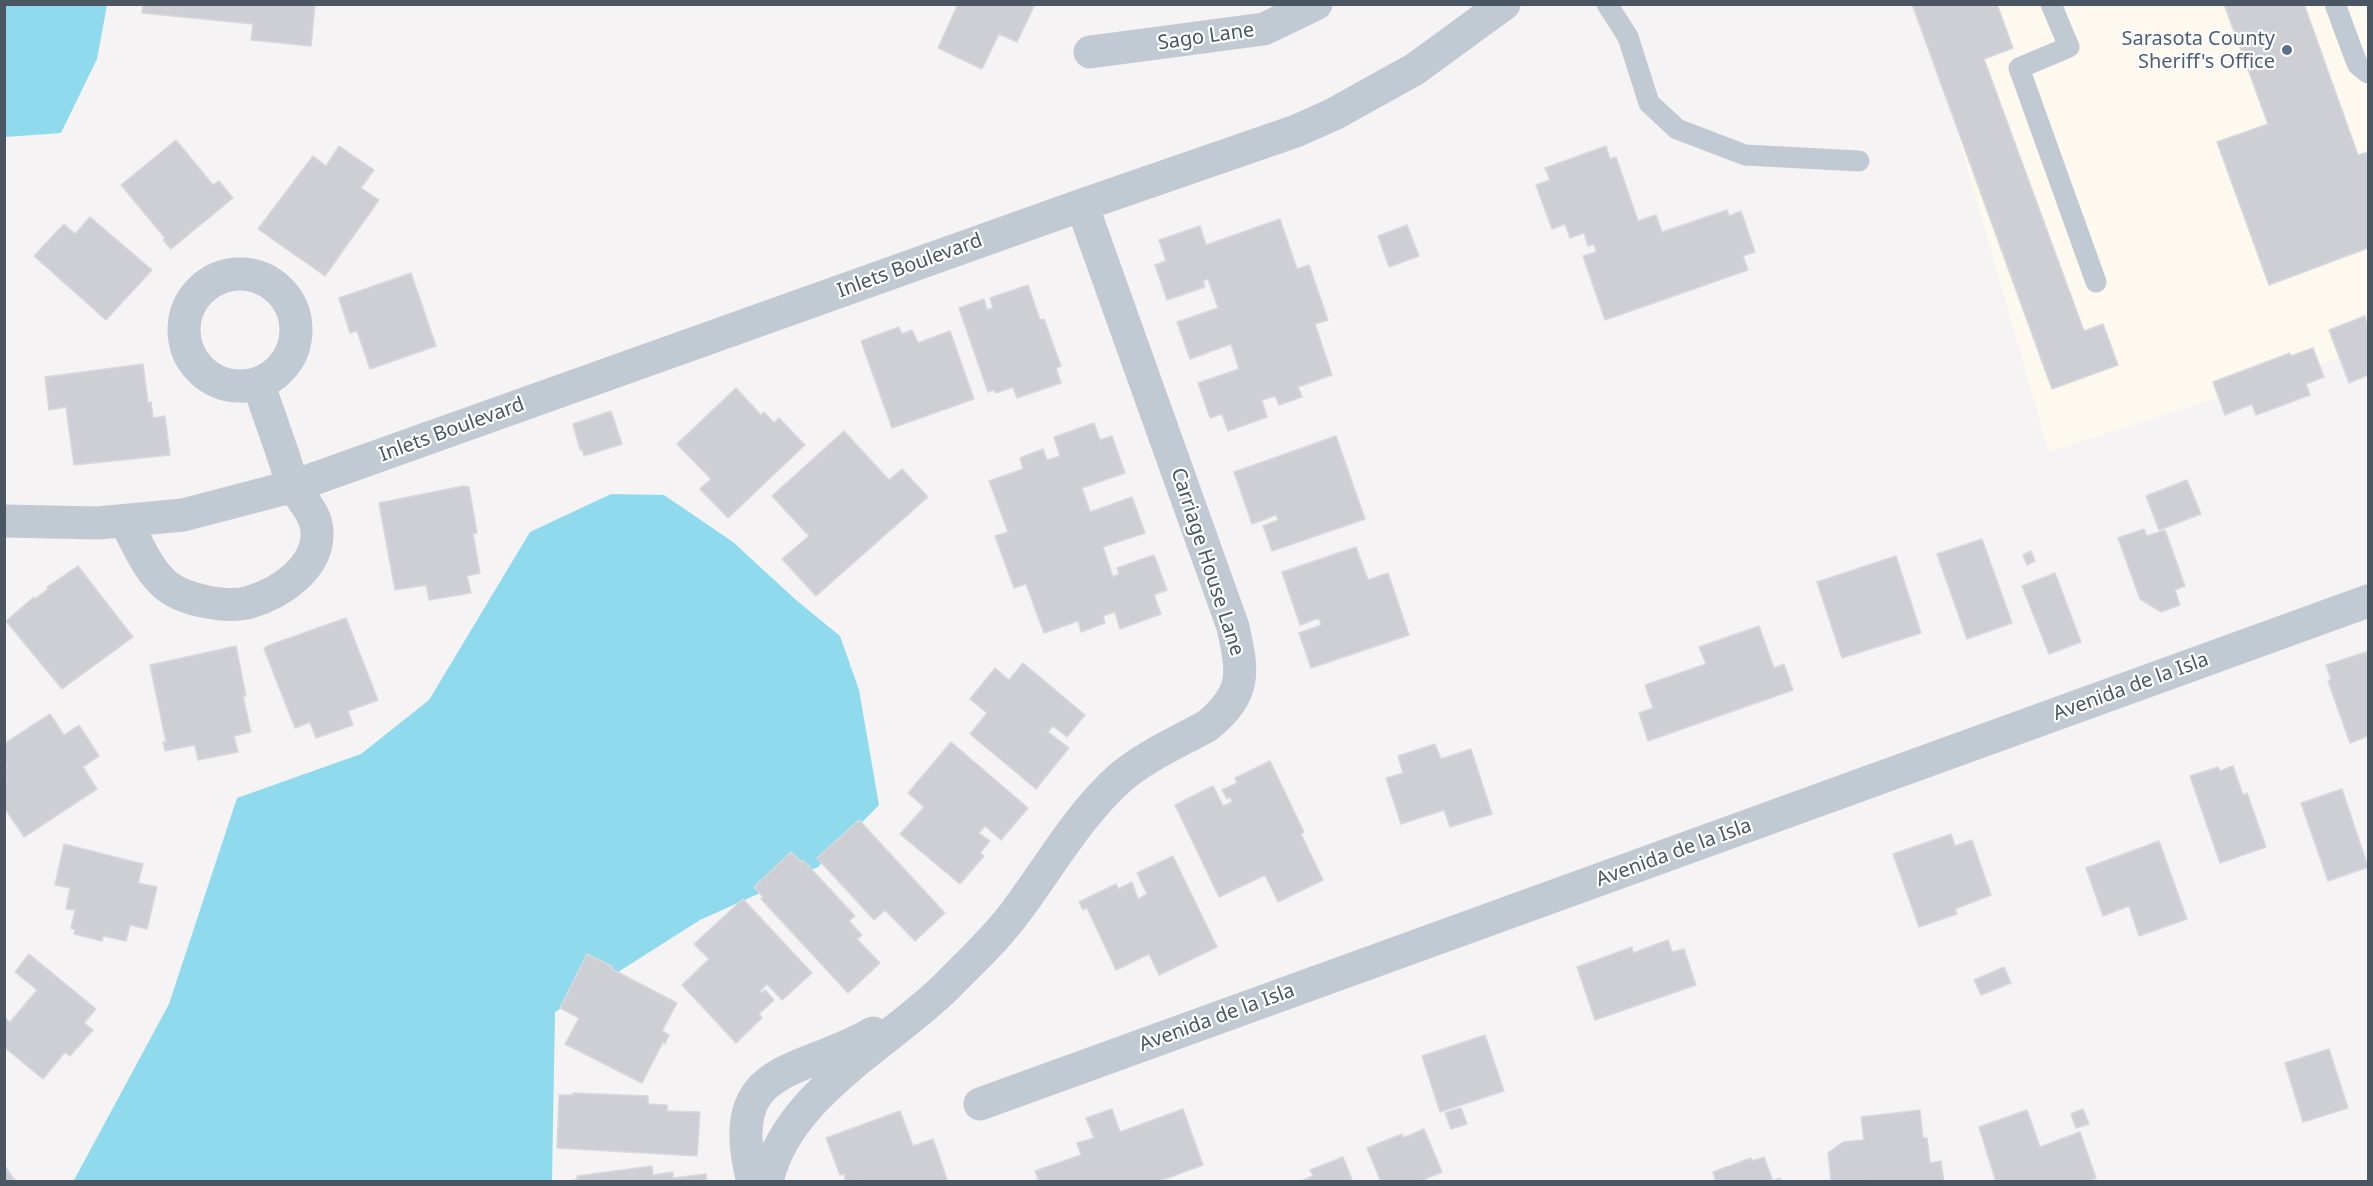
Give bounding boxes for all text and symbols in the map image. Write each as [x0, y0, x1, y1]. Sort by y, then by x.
street label: Sago Lane [1156, 18, 1256, 56]
place label: Sarasota County Sheriff's Office [2122, 27, 2275, 74]
marker: Sarasota County Sheriff's Office [2280, 43, 2294, 57]
street label: Inlets Boulevard [834, 229, 986, 303]
street label: Inlets Boulevard [376, 393, 528, 467]
street label: Carriage House Lane [1165, 465, 1249, 659]
street label: Avenida de la Isla [2050, 648, 2212, 726]
street label: Avenida de la Isla [1593, 814, 1755, 892]
street label: Avenida de la Isla [1136, 979, 1298, 1057]

